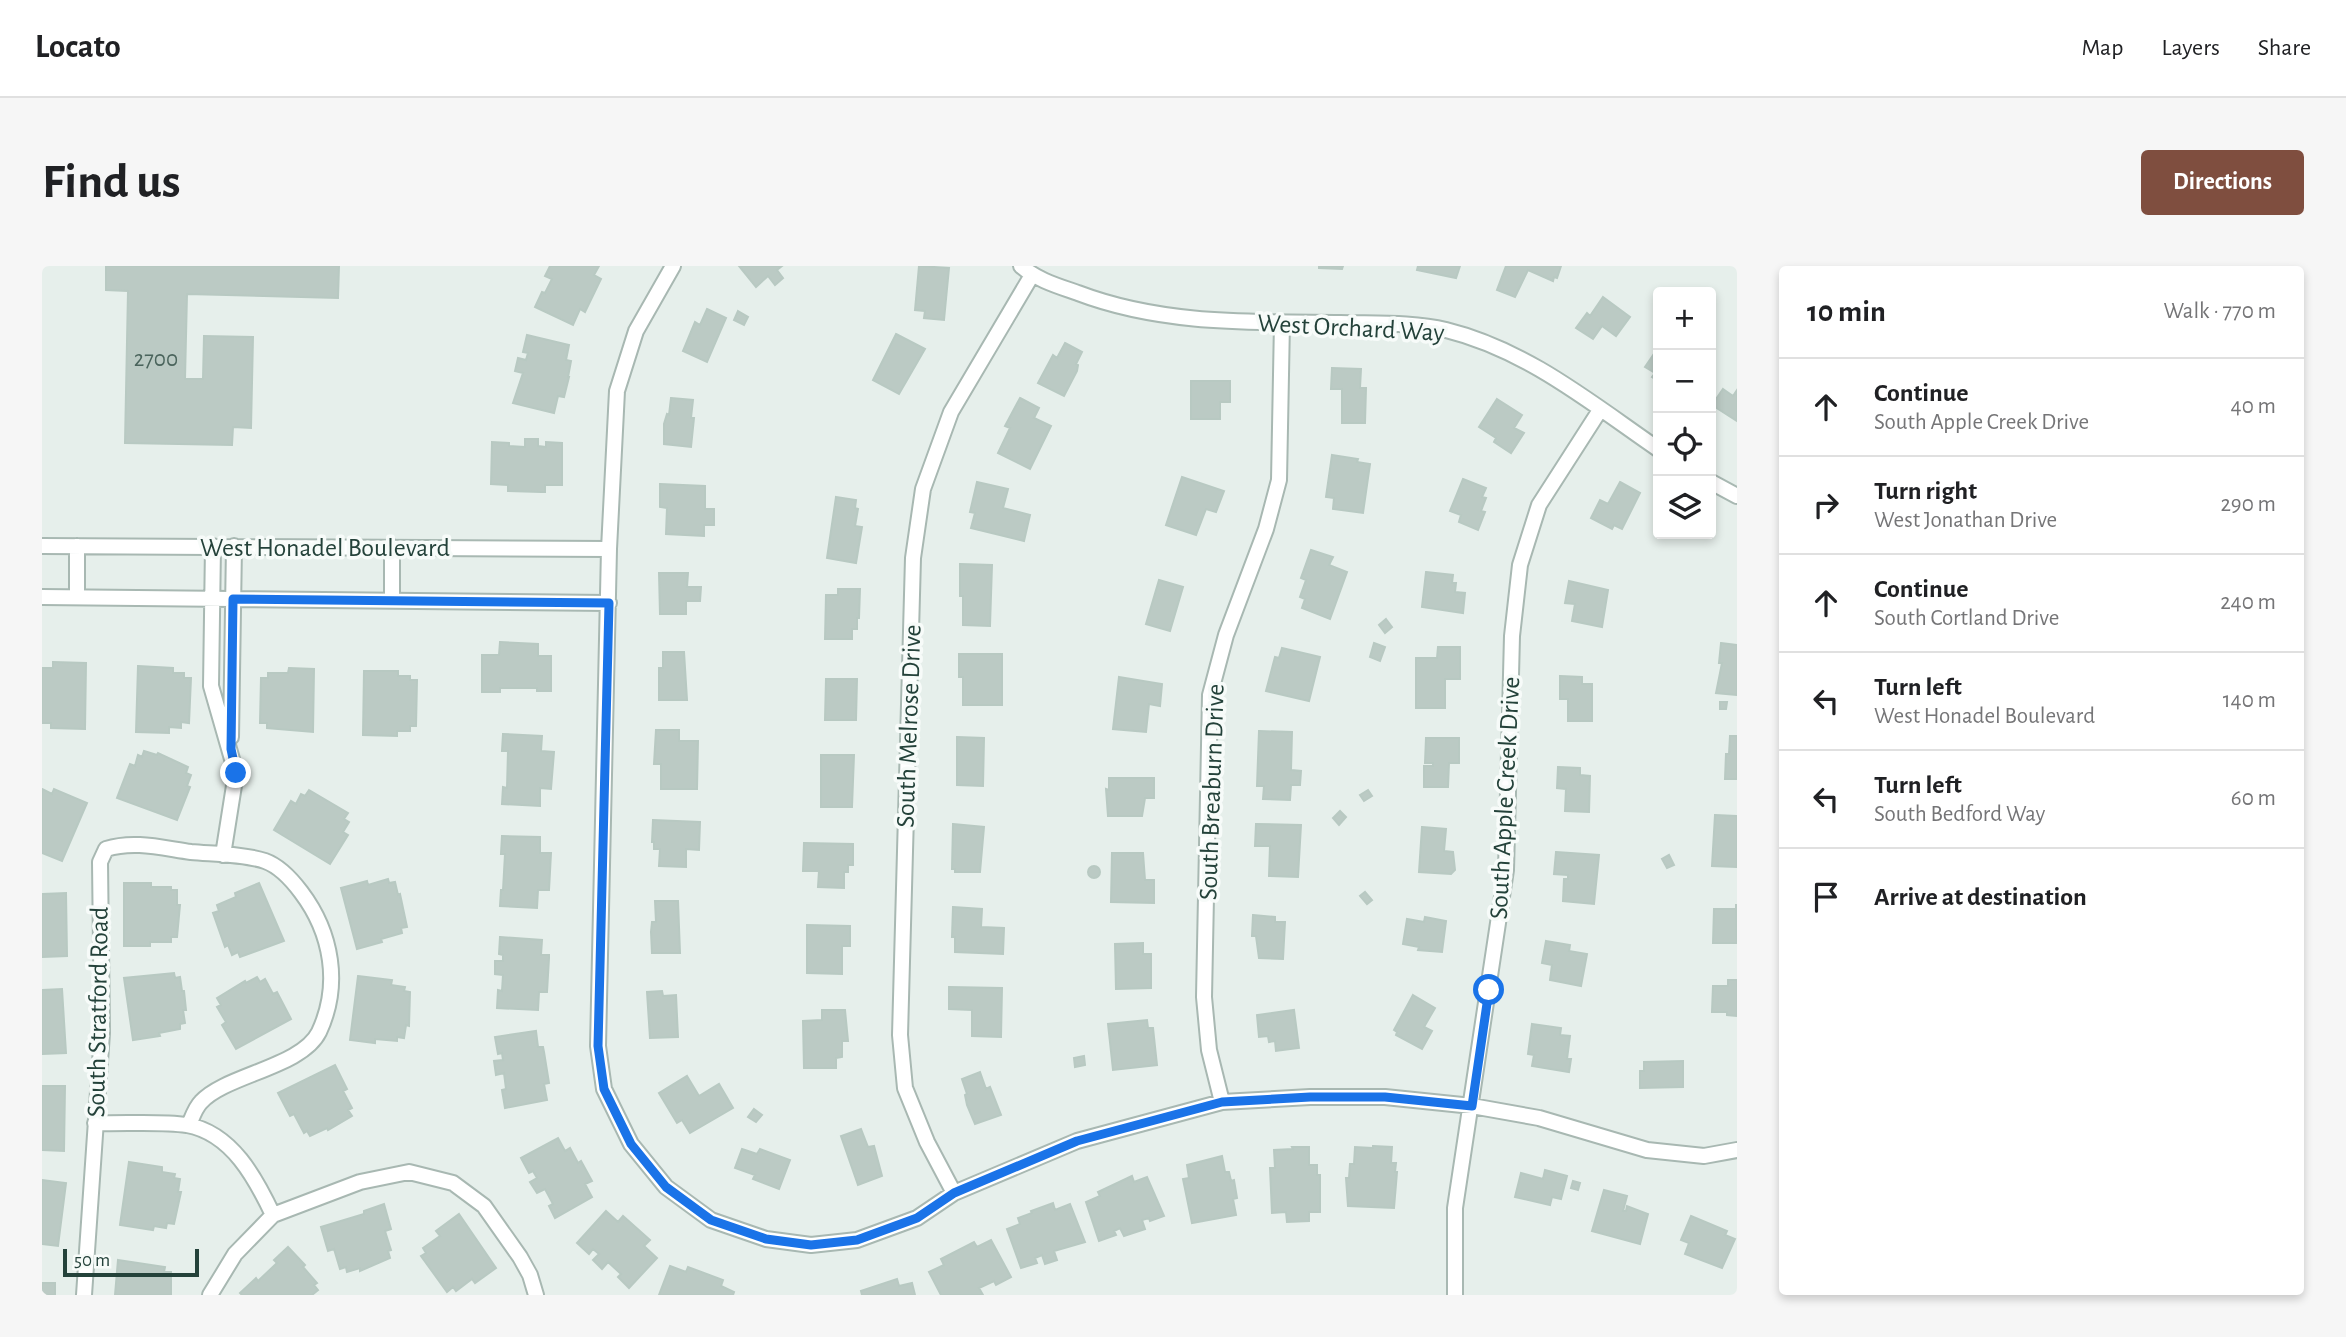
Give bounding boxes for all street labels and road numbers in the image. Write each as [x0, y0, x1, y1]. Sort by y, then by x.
street label: West Orchard Way [1257, 310, 1445, 346]
street label: West Honadel Boulevard [200, 535, 450, 561]
street label: South Melrose Drive [892, 624, 926, 828]
street label: South Apple Creek Drive [1486, 676, 1524, 920]
street label: South Breaburn Drive [1195, 683, 1229, 901]
street label: South Stratford Road [83, 906, 113, 1118]

